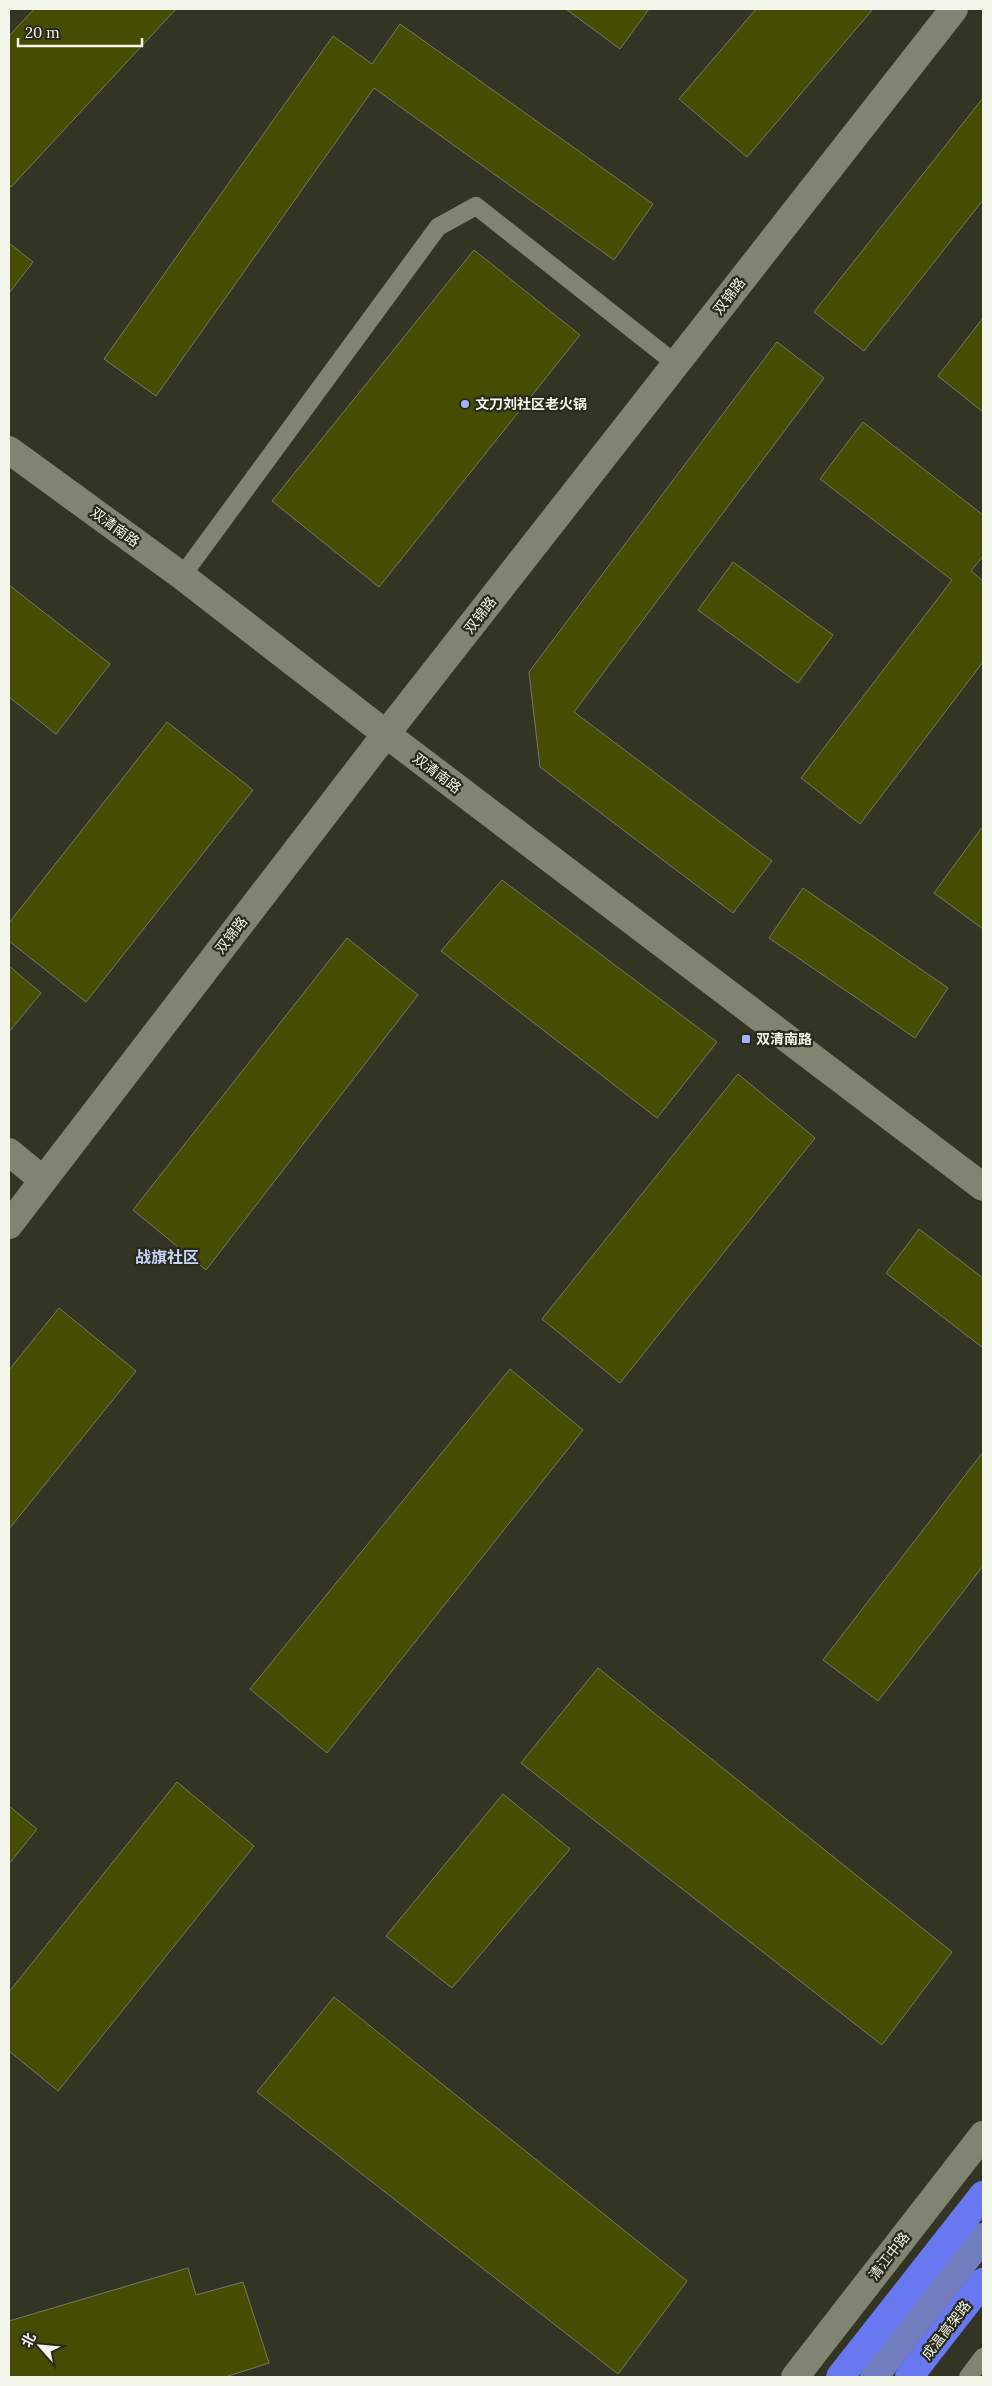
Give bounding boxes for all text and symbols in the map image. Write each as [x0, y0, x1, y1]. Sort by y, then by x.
scale bar [18, 15, 141, 47]
text: 20 m [25, 23, 60, 42]
street label: 双锦路 [709, 274, 749, 318]
place label: 文刀刘社区老火锅 [475, 395, 587, 413]
marker: 文刀刘社区老火锅 [459, 398, 471, 410]
street label: 双清南路 [87, 503, 143, 551]
street label: 双锦路 [460, 593, 500, 637]
street label: 双清南路 [409, 749, 465, 797]
street label: 双锦路 [211, 913, 251, 957]
place label: 双清南路 [756, 1030, 812, 1048]
marker: 双清南路 [740, 1033, 752, 1045]
district label: 战旗社区 [135, 1247, 199, 1267]
street label: 清江中路 [865, 2228, 913, 2284]
street label: 成温高架路 [917, 2297, 975, 2363]
north arrow [15, 2321, 65, 2371]
text: 北 [17, 2330, 40, 2350]

